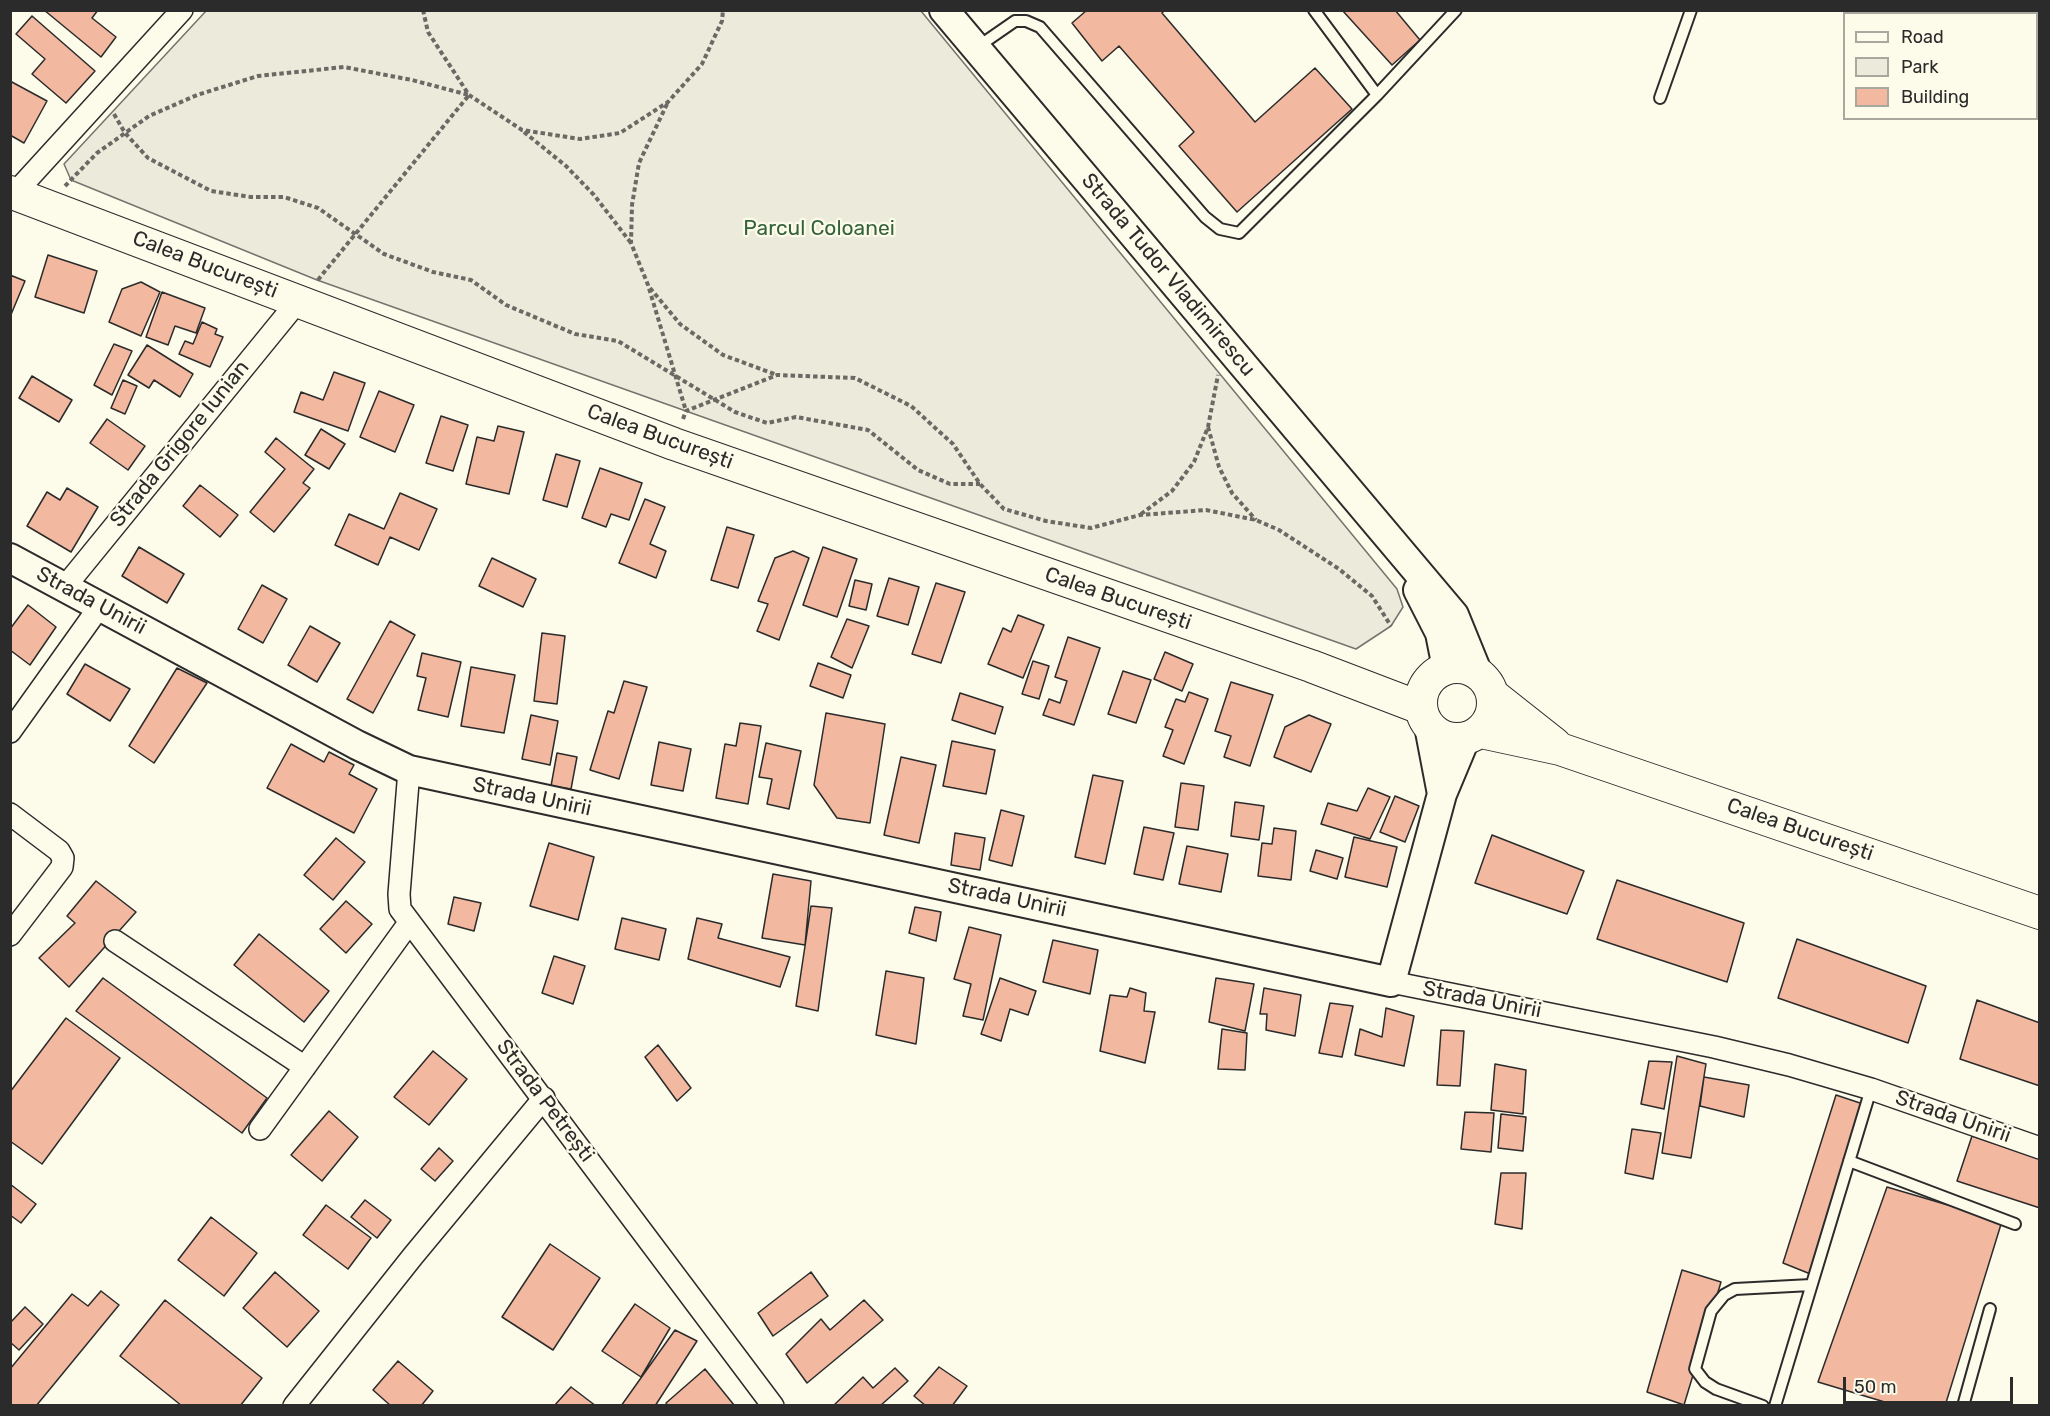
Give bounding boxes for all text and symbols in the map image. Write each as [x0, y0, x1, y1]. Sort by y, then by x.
legend [1843, 12, 2038, 120]
text: Road [1901, 26, 1944, 48]
text: Park [1901, 56, 1938, 78]
text: Building [1901, 86, 1969, 108]
street label: Strada Tudor Vladimirescu [1076, 168, 1260, 382]
park label: Parcul Coloanei [743, 216, 895, 242]
street label: Calea București [129, 226, 281, 304]
street label: Strada Grigore Iunian [105, 356, 255, 532]
street label: Calea București [584, 399, 736, 475]
street label: Strada Unirii [32, 562, 150, 640]
street label: Calea București [1041, 562, 1195, 636]
street label: Strada Unirii [470, 772, 594, 822]
street label: Calea București [1723, 793, 1877, 867]
street label: Strada Unirii [945, 873, 1069, 923]
street label: Strada Unirii [1420, 976, 1544, 1024]
street label: Strada Petrești [491, 1035, 599, 1167]
street label: Strada Unirii [1892, 1085, 2014, 1149]
scale bar [1846, 1365, 2016, 1403]
text: 50 m [1854, 1376, 1897, 1398]

